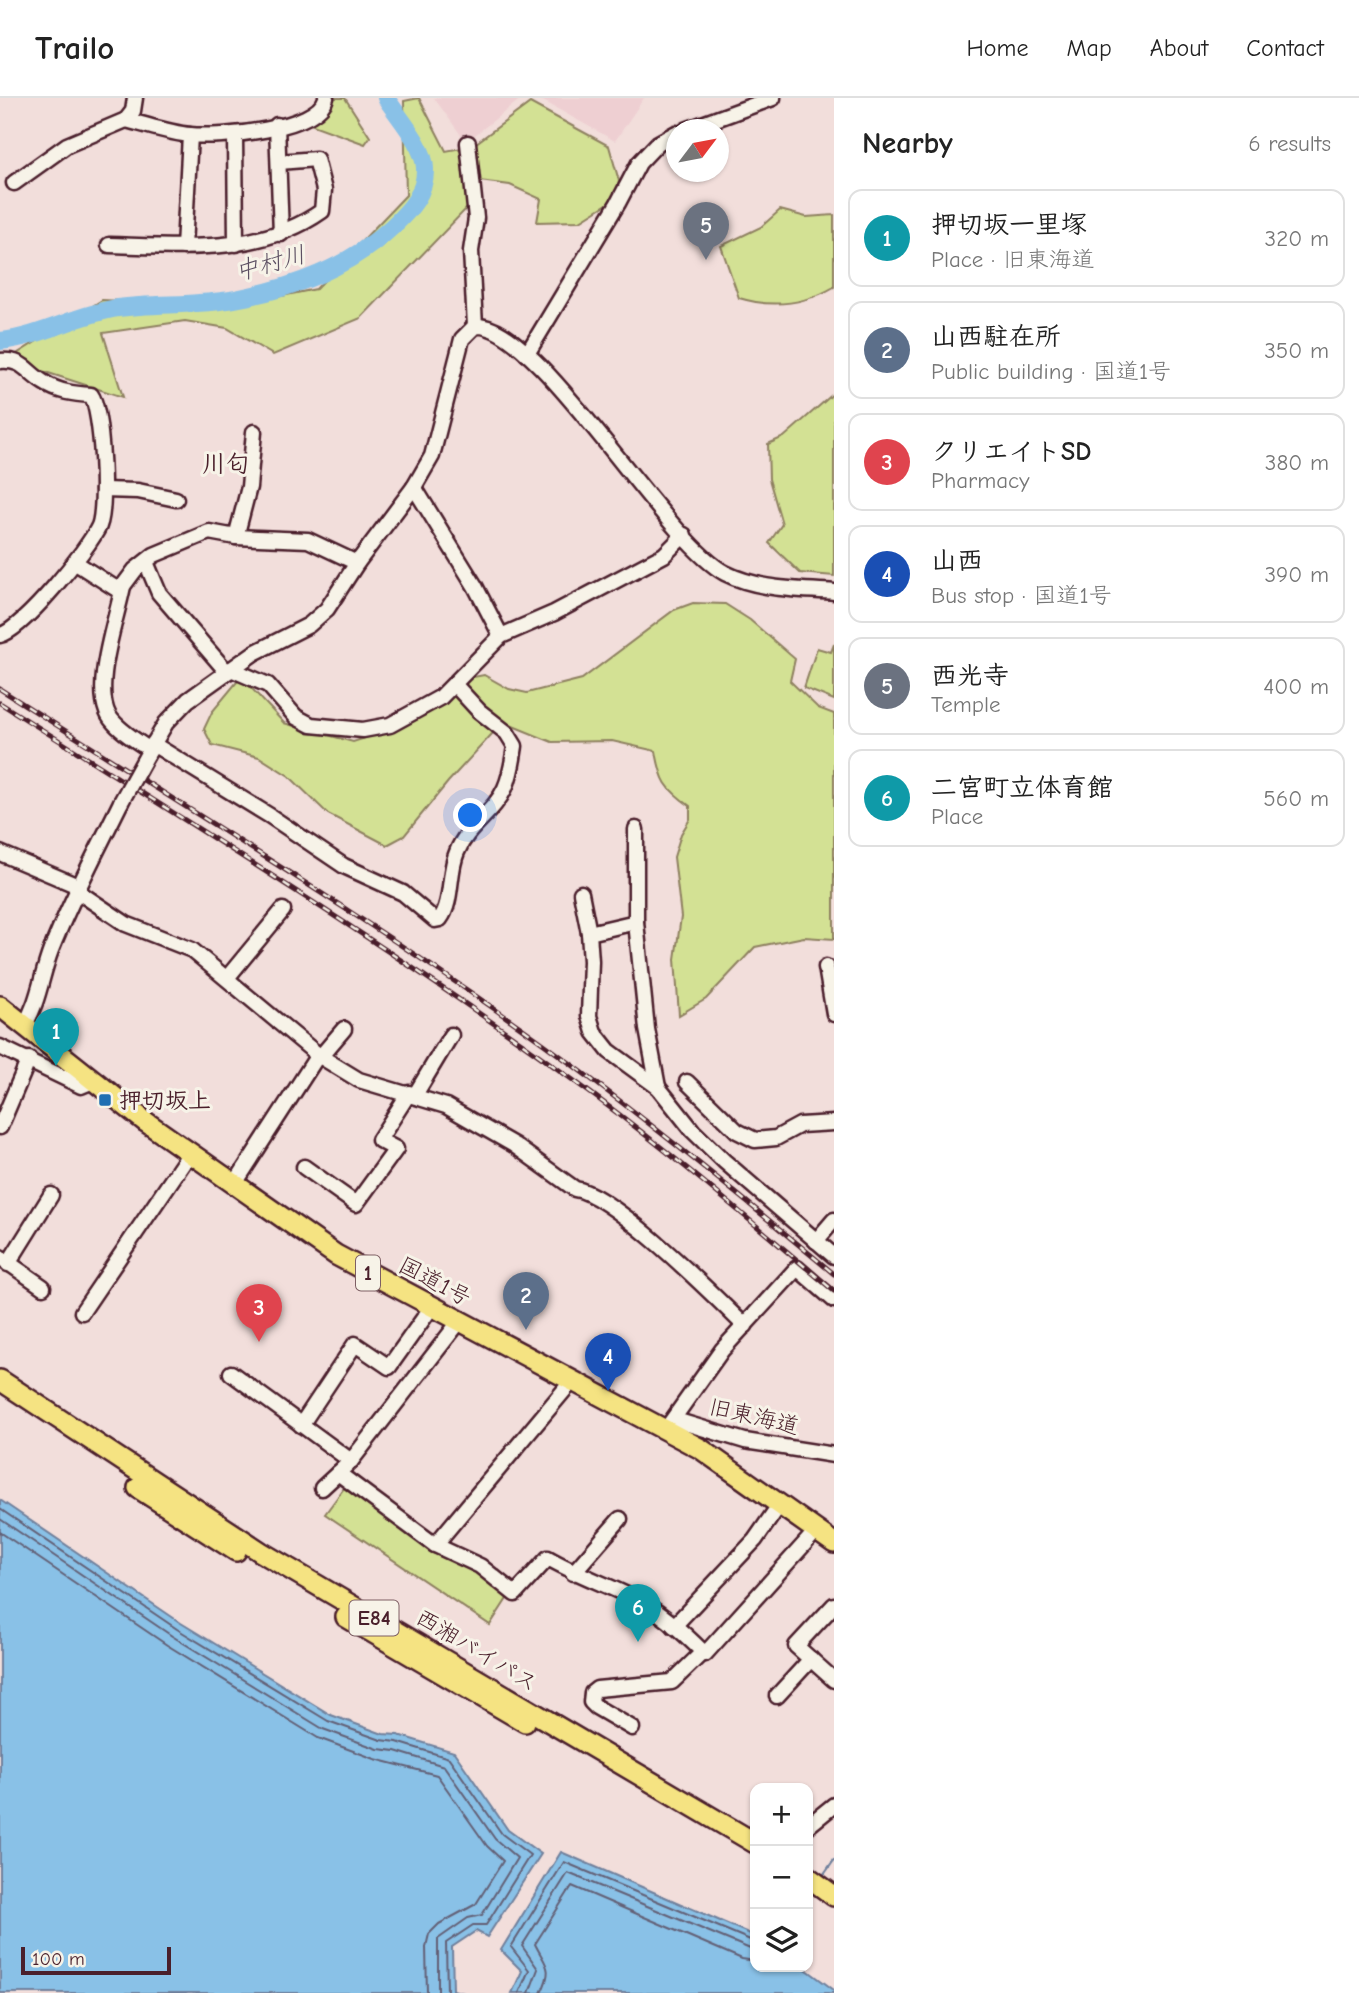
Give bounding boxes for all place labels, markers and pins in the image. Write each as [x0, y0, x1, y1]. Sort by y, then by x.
pin: 5 [683, 202, 729, 260]
pin: 1 [33, 1008, 79, 1066]
place label: 押切坂上 [119, 1087, 211, 1114]
marker: 押切坂上 [97, 1092, 113, 1108]
pin: 2 [503, 1272, 549, 1330]
pin: 3 [236, 1284, 282, 1342]
pin: 4 [585, 1333, 631, 1391]
pin: 6 [615, 1584, 661, 1642]

